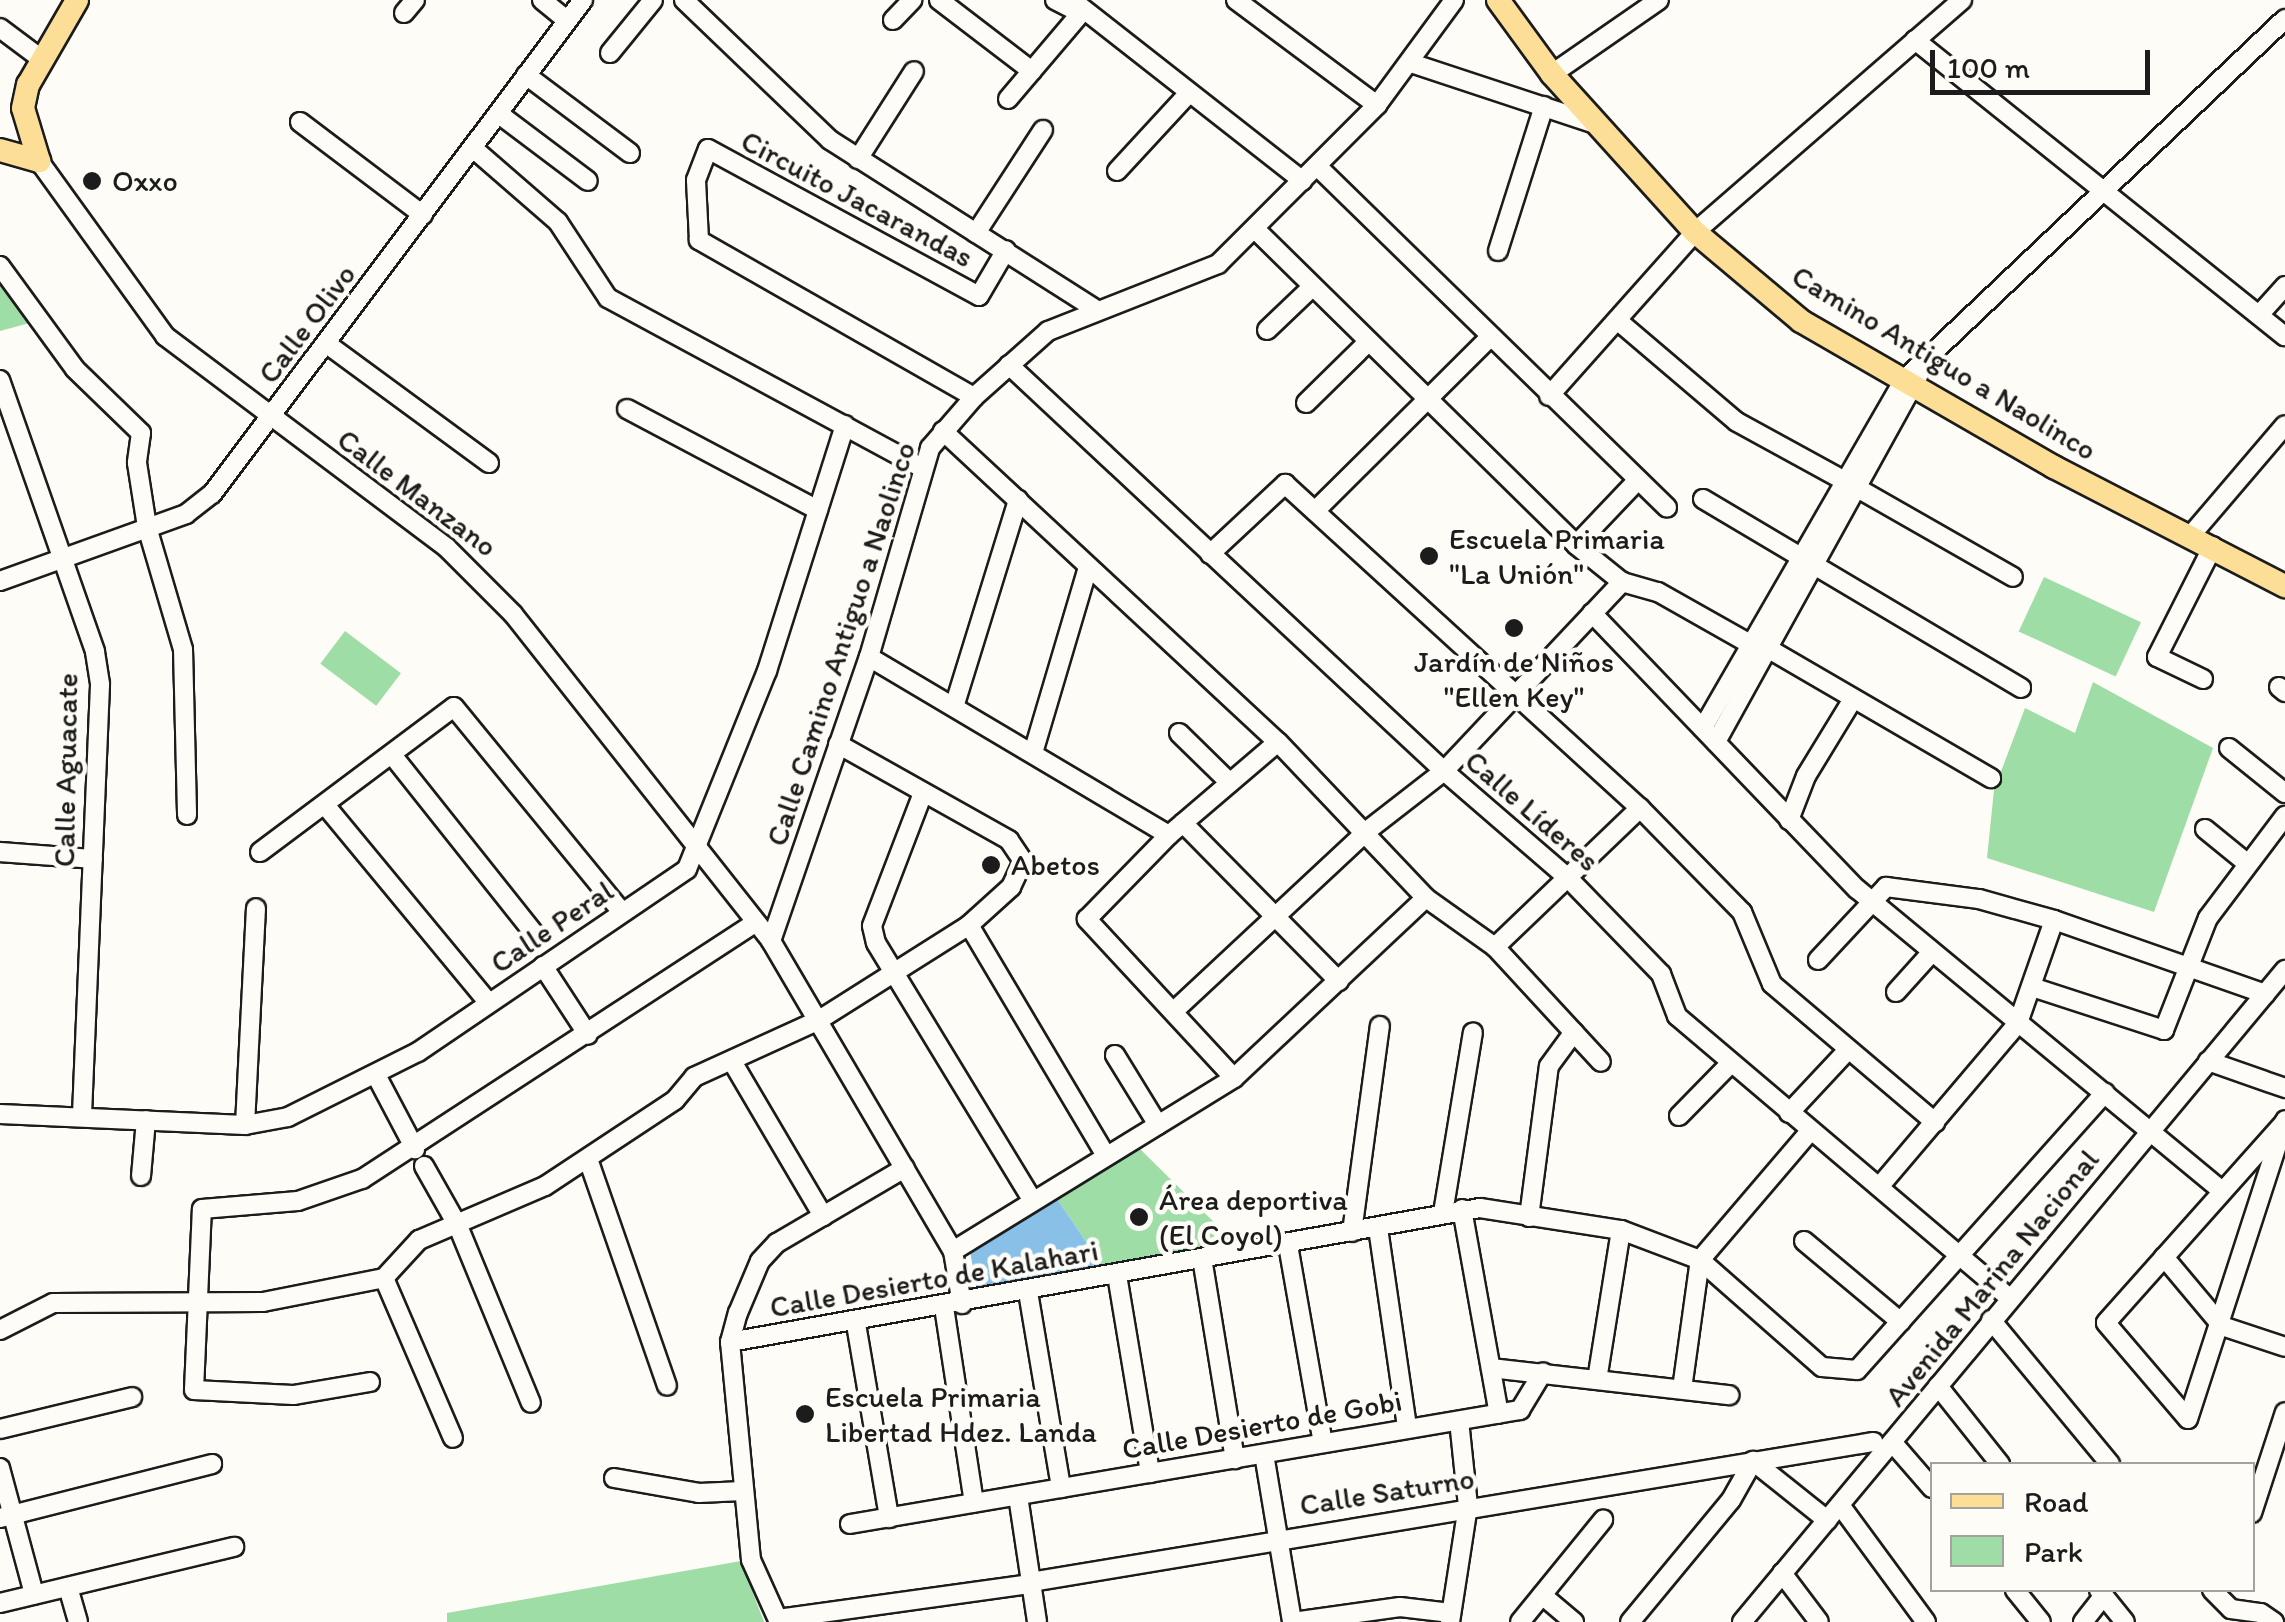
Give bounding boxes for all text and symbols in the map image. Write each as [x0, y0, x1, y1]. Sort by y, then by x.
scale bar [1935, 30, 2155, 92]
text: 100 m [1947, 49, 2030, 86]
street label: Circuito Jacarandas [735, 123, 979, 275]
place label: Oxxo [112, 163, 178, 199]
marker: Oxxo [81, 170, 103, 192]
street label: Calle Olivo [251, 257, 363, 391]
street label: Camino Antiguo a Naolinco [1785, 258, 2103, 468]
street label: Calle Manzano [330, 422, 504, 564]
street label: Calle Camino Antiguo a Naolinco [759, 438, 923, 850]
place label: Escuela Primaria "La Unión" [1449, 521, 1665, 592]
marker: Escuela Primaria "La Unión" [1418, 545, 1440, 567]
marker: Jardín de Niños "Ellen Key" [1503, 617, 1525, 639]
place label: Jardín de Niños "Ellen Key" [1414, 644, 1614, 714]
street label: Calle Aguacate [46, 673, 86, 867]
street label: Calle Líderes [1458, 743, 1606, 879]
place label: Abetos [1011, 847, 1100, 883]
marker: Abetos [980, 854, 1002, 876]
street label: Calle Peral [484, 873, 620, 981]
street label: Avenida Marina Nacional [1878, 1143, 2106, 1413]
place label: Área deportiva (El Coyol) [1159, 1182, 1347, 1252]
marker: Área deportiva (El Coyol) [1128, 1206, 1150, 1228]
street label: Calle Desierto de Kalahari [767, 1232, 1101, 1326]
place label: Escuela Primaria Libertad Hdez. Landa [825, 1379, 1097, 1450]
street label: Calle Desierto de Gobi [1119, 1383, 1405, 1467]
marker: Escuela Primaria Libertad Hdez. Landa [794, 1403, 816, 1425]
street label: Calle Saturno [1297, 1460, 1477, 1524]
legend [1930, 1462, 2255, 1592]
text: Road [2024, 1483, 2089, 1520]
text: Park [2024, 1533, 2083, 1570]

